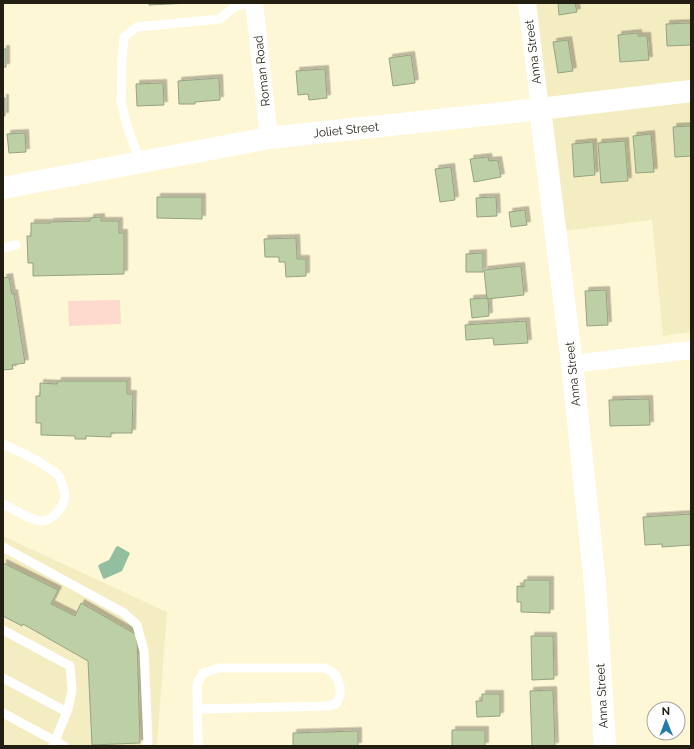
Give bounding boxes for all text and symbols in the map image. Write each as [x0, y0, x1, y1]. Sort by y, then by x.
street label: Anna Street [522, 19, 544, 85]
street label: Roman Road [251, 35, 273, 107]
street label: Joliet Street [312, 120, 380, 140]
street label: Anna Street [563, 341, 583, 407]
street label: Anna Street [593, 663, 611, 729]
north arrow [646, 701, 686, 741]
text: N [662, 705, 670, 718]

